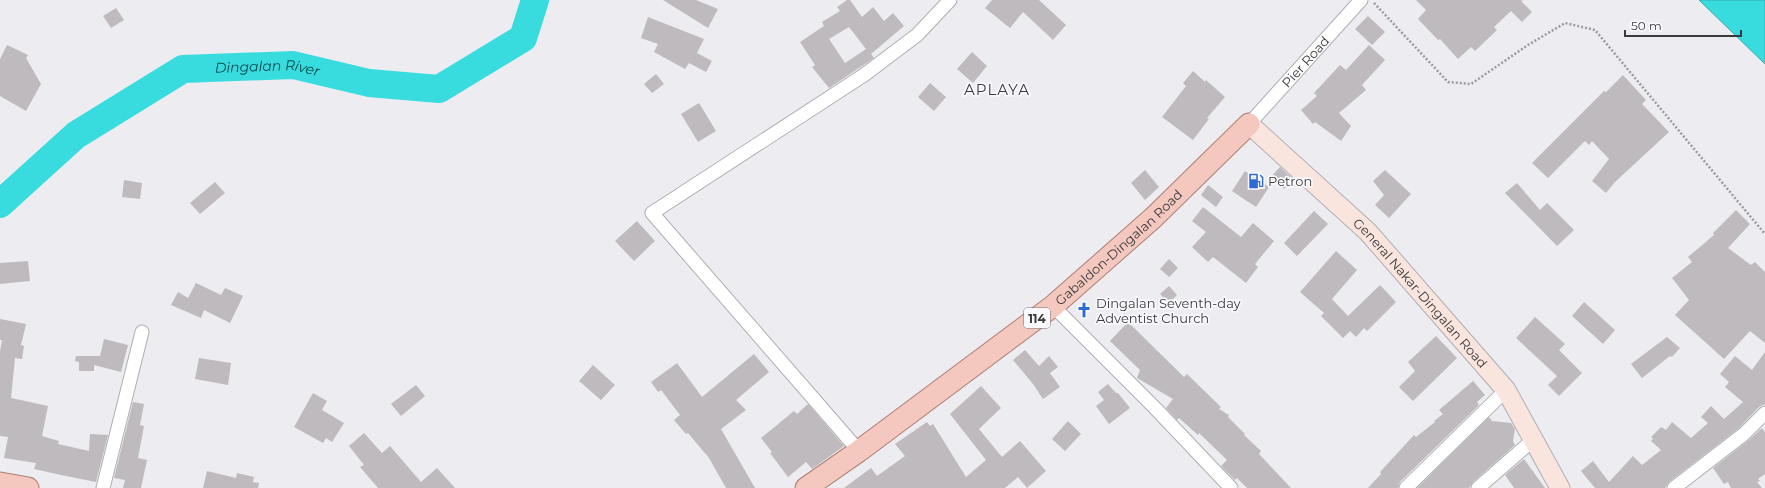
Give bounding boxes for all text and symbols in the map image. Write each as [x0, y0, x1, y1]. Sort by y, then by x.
scale bar [1625, 12, 1741, 38]
text: 50 m [1631, 18, 1662, 33]
street label: Pier Road [1278, 33, 1332, 91]
water label: Dingalan River [214, 56, 322, 80]
district label: APLAYA [964, 80, 1030, 99]
fuel station icon: Petron [1247, 172, 1265, 190]
place label: Petron [1268, 173, 1312, 189]
street label: Gabaldon-Dingalan Road [1052, 186, 1186, 308]
street label: General Nakar-Dingalan Road [1350, 215, 1491, 371]
place label: Dingalan Seventh-day Adventist Church [1096, 295, 1242, 326]
church icon: Dingalan Seventh-day Adventist Church [1075, 301, 1093, 319]
road number: 114 [1024, 308, 1050, 328]

